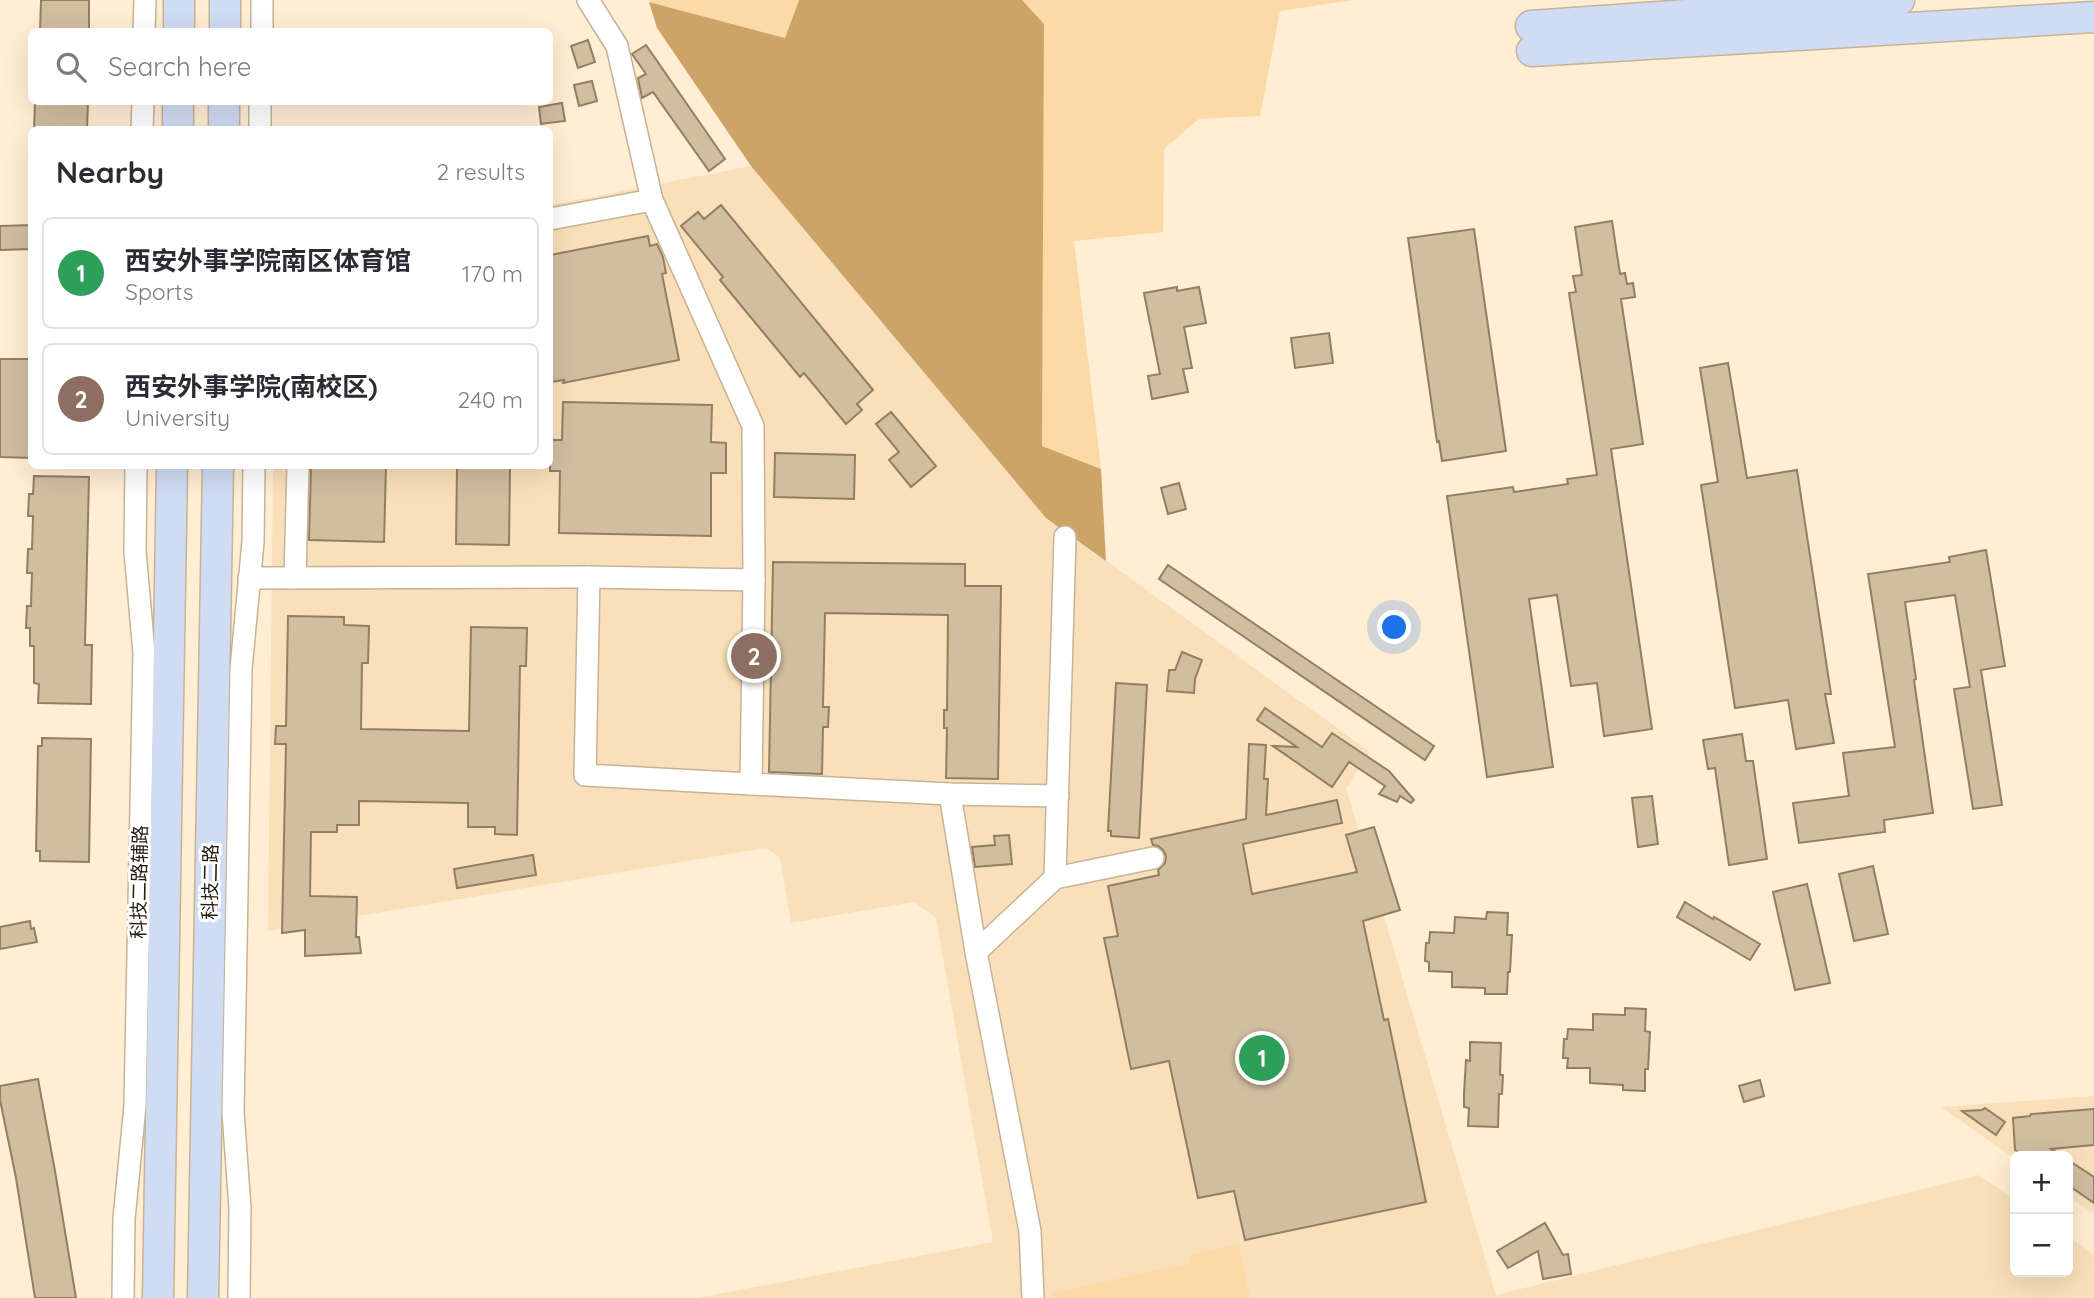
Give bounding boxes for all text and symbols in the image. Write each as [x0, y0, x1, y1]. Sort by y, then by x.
search box [28, 28, 553, 105]
icon: search [52, 48, 90, 86]
text: Search here [108, 50, 252, 83]
text: Nearby [56, 153, 164, 191]
text: 2 results [436, 157, 525, 186]
text: 西安外事学院南区体育馆 [125, 244, 411, 277]
text: 1 [77, 259, 85, 288]
text: 170 m [462, 259, 523, 288]
text: Sports [125, 277, 194, 306]
text: 西安外事学院(南校区) [125, 370, 378, 403]
text: 2 [74, 385, 88, 414]
text: 240 m [458, 385, 523, 414]
text: University [125, 403, 230, 432]
your location [1377, 610, 1411, 644]
pin: 2 [731, 630, 777, 682]
street label: 科技二路辅路 [126, 825, 152, 939]
street label: 科技二路 [197, 844, 223, 920]
pin: 1 [1239, 1032, 1285, 1084]
map controls [2010, 1151, 2073, 1277]
button: + [2010, 1151, 2073, 1214]
button: − [2010, 1214, 2073, 1277]

